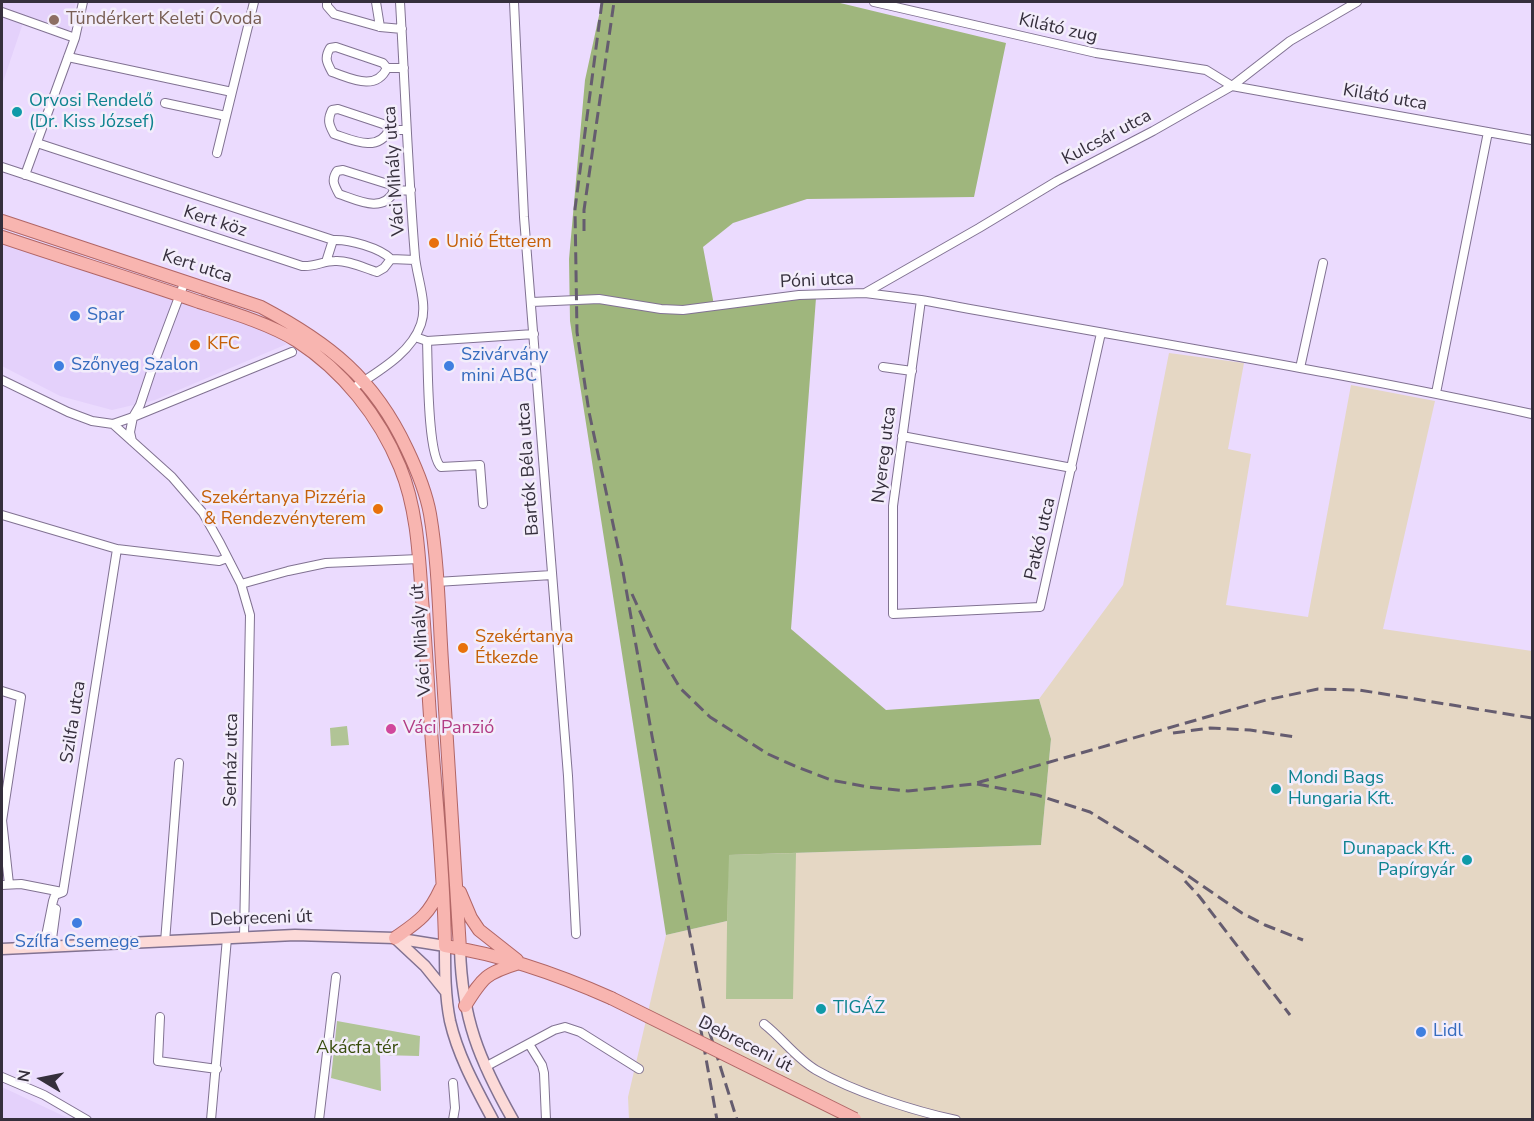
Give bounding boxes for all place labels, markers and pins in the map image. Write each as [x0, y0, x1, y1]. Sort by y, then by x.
place label: Tündérkert Keleti Óvoda [66, 9, 262, 31]
marker: Tündérkert Keleti Óvoda [47, 13, 61, 27]
place label: Orvosi Rendelő (Dr. Kiss József) [29, 91, 155, 134]
marker: Orvosi Rendelő (Dr. Kiss József) [10, 105, 24, 119]
place label: Unió Étterem [446, 232, 552, 254]
marker: Unió Étterem [427, 236, 441, 250]
place label: Spar [87, 305, 125, 327]
marker: Spar [68, 309, 82, 323]
place label: KFC [207, 334, 240, 356]
marker: KFC [188, 338, 202, 352]
place label: Szivárvány mini ABC [461, 345, 548, 388]
place label: Szőnyeg Szalon [71, 355, 199, 377]
marker: Szőnyeg Szalon [52, 359, 66, 373]
marker: Szivárvány mini ABC [442, 359, 456, 373]
place label: Szekértanya Pizzéria & Rendezvényterem [201, 488, 366, 530]
marker: Szekértanya Pizzéria & Rendezvényterem [371, 502, 385, 516]
place label: Szekértanya Étkezde [475, 627, 574, 670]
marker: Szekértanya Étkezde [456, 641, 470, 655]
place label: Váci Panzió [403, 718, 494, 740]
marker: Váci Panzió [384, 722, 398, 736]
place label: Mondi Bags Hungaria Kft. [1288, 768, 1394, 810]
marker: Mondi Bags Hungaria Kft. [1269, 782, 1283, 796]
place label: Dunapack Kft. Papírgyár [1343, 839, 1455, 882]
marker: Dunapack Kft. Papírgyár [1460, 853, 1474, 867]
marker: Szílfa Csemege [70, 916, 84, 930]
place label: Szílfa Csemege [15, 932, 139, 954]
place label: TIGÁZ [833, 998, 885, 1020]
marker: TIGÁZ [814, 1002, 828, 1016]
place label: Lidl [1433, 1021, 1463, 1043]
marker: Lidl [1414, 1025, 1428, 1039]

